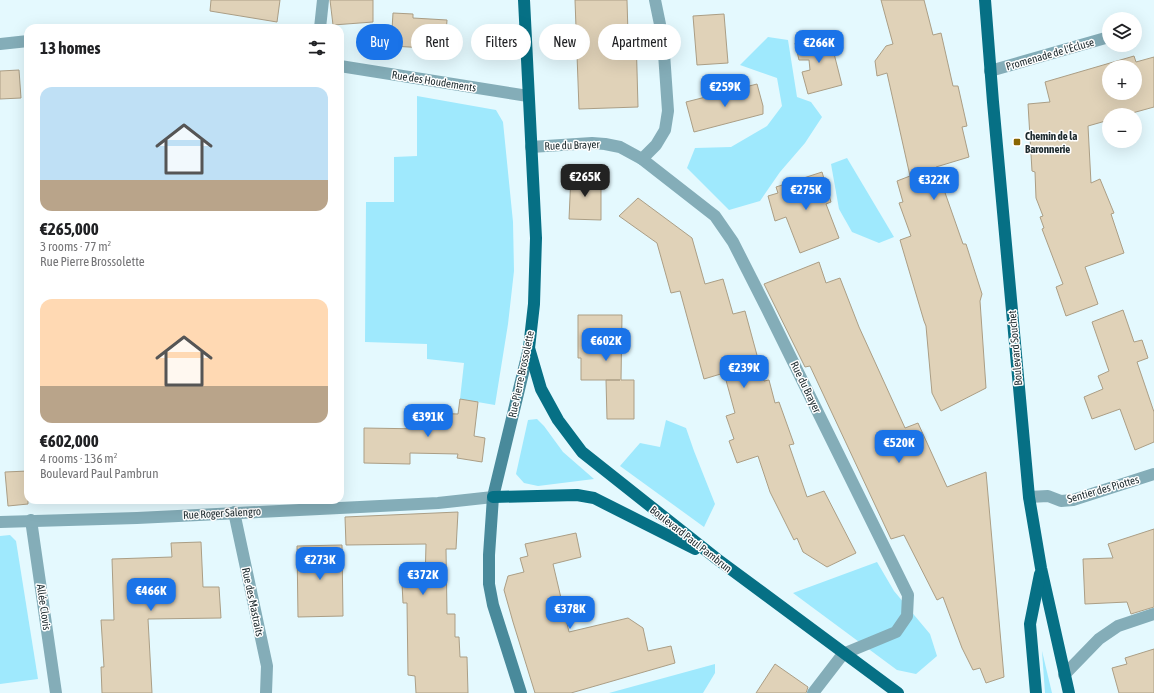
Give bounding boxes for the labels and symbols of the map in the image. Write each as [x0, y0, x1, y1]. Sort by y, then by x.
pin: €266K [791, 30, 847, 64]
street label: Promenade de l'Écluse [1005, 36, 1095, 72]
street label: Rue des Houdements [391, 68, 477, 94]
pin: €259K [697, 74, 753, 108]
place label: Chemin de la Baronnerie [1025, 130, 1077, 155]
marker: Chemin de la Baronnerie [1012, 137, 1022, 147]
street label: Rue du Brayer [544, 138, 601, 152]
pin: €265K [557, 164, 613, 198]
pin: €322K [906, 167, 962, 201]
pin: €275K [778, 177, 834, 211]
street label: Boulevard Souchet [1006, 310, 1024, 386]
pin: €602K [578, 328, 634, 362]
street label: Rue Pierre Brossolette [506, 329, 536, 419]
pin: €239K [716, 355, 772, 389]
street label: Rue du Brayer [788, 359, 824, 415]
pin: €391K [400, 404, 456, 438]
pin: €520K [871, 430, 927, 464]
street label: Sentier des Piottes [1066, 473, 1140, 505]
street label: Boulevard Paul Pambrun [648, 503, 734, 575]
street label: Rue Roger Salengro [183, 505, 261, 521]
pin: €273K [292, 547, 348, 581]
pin: €372K [395, 562, 451, 596]
street label: Rue des Mastraits [240, 566, 266, 638]
pin: €466K [123, 578, 179, 612]
street label: Allée Clovis [35, 583, 53, 631]
pin: €378K [542, 596, 598, 630]

